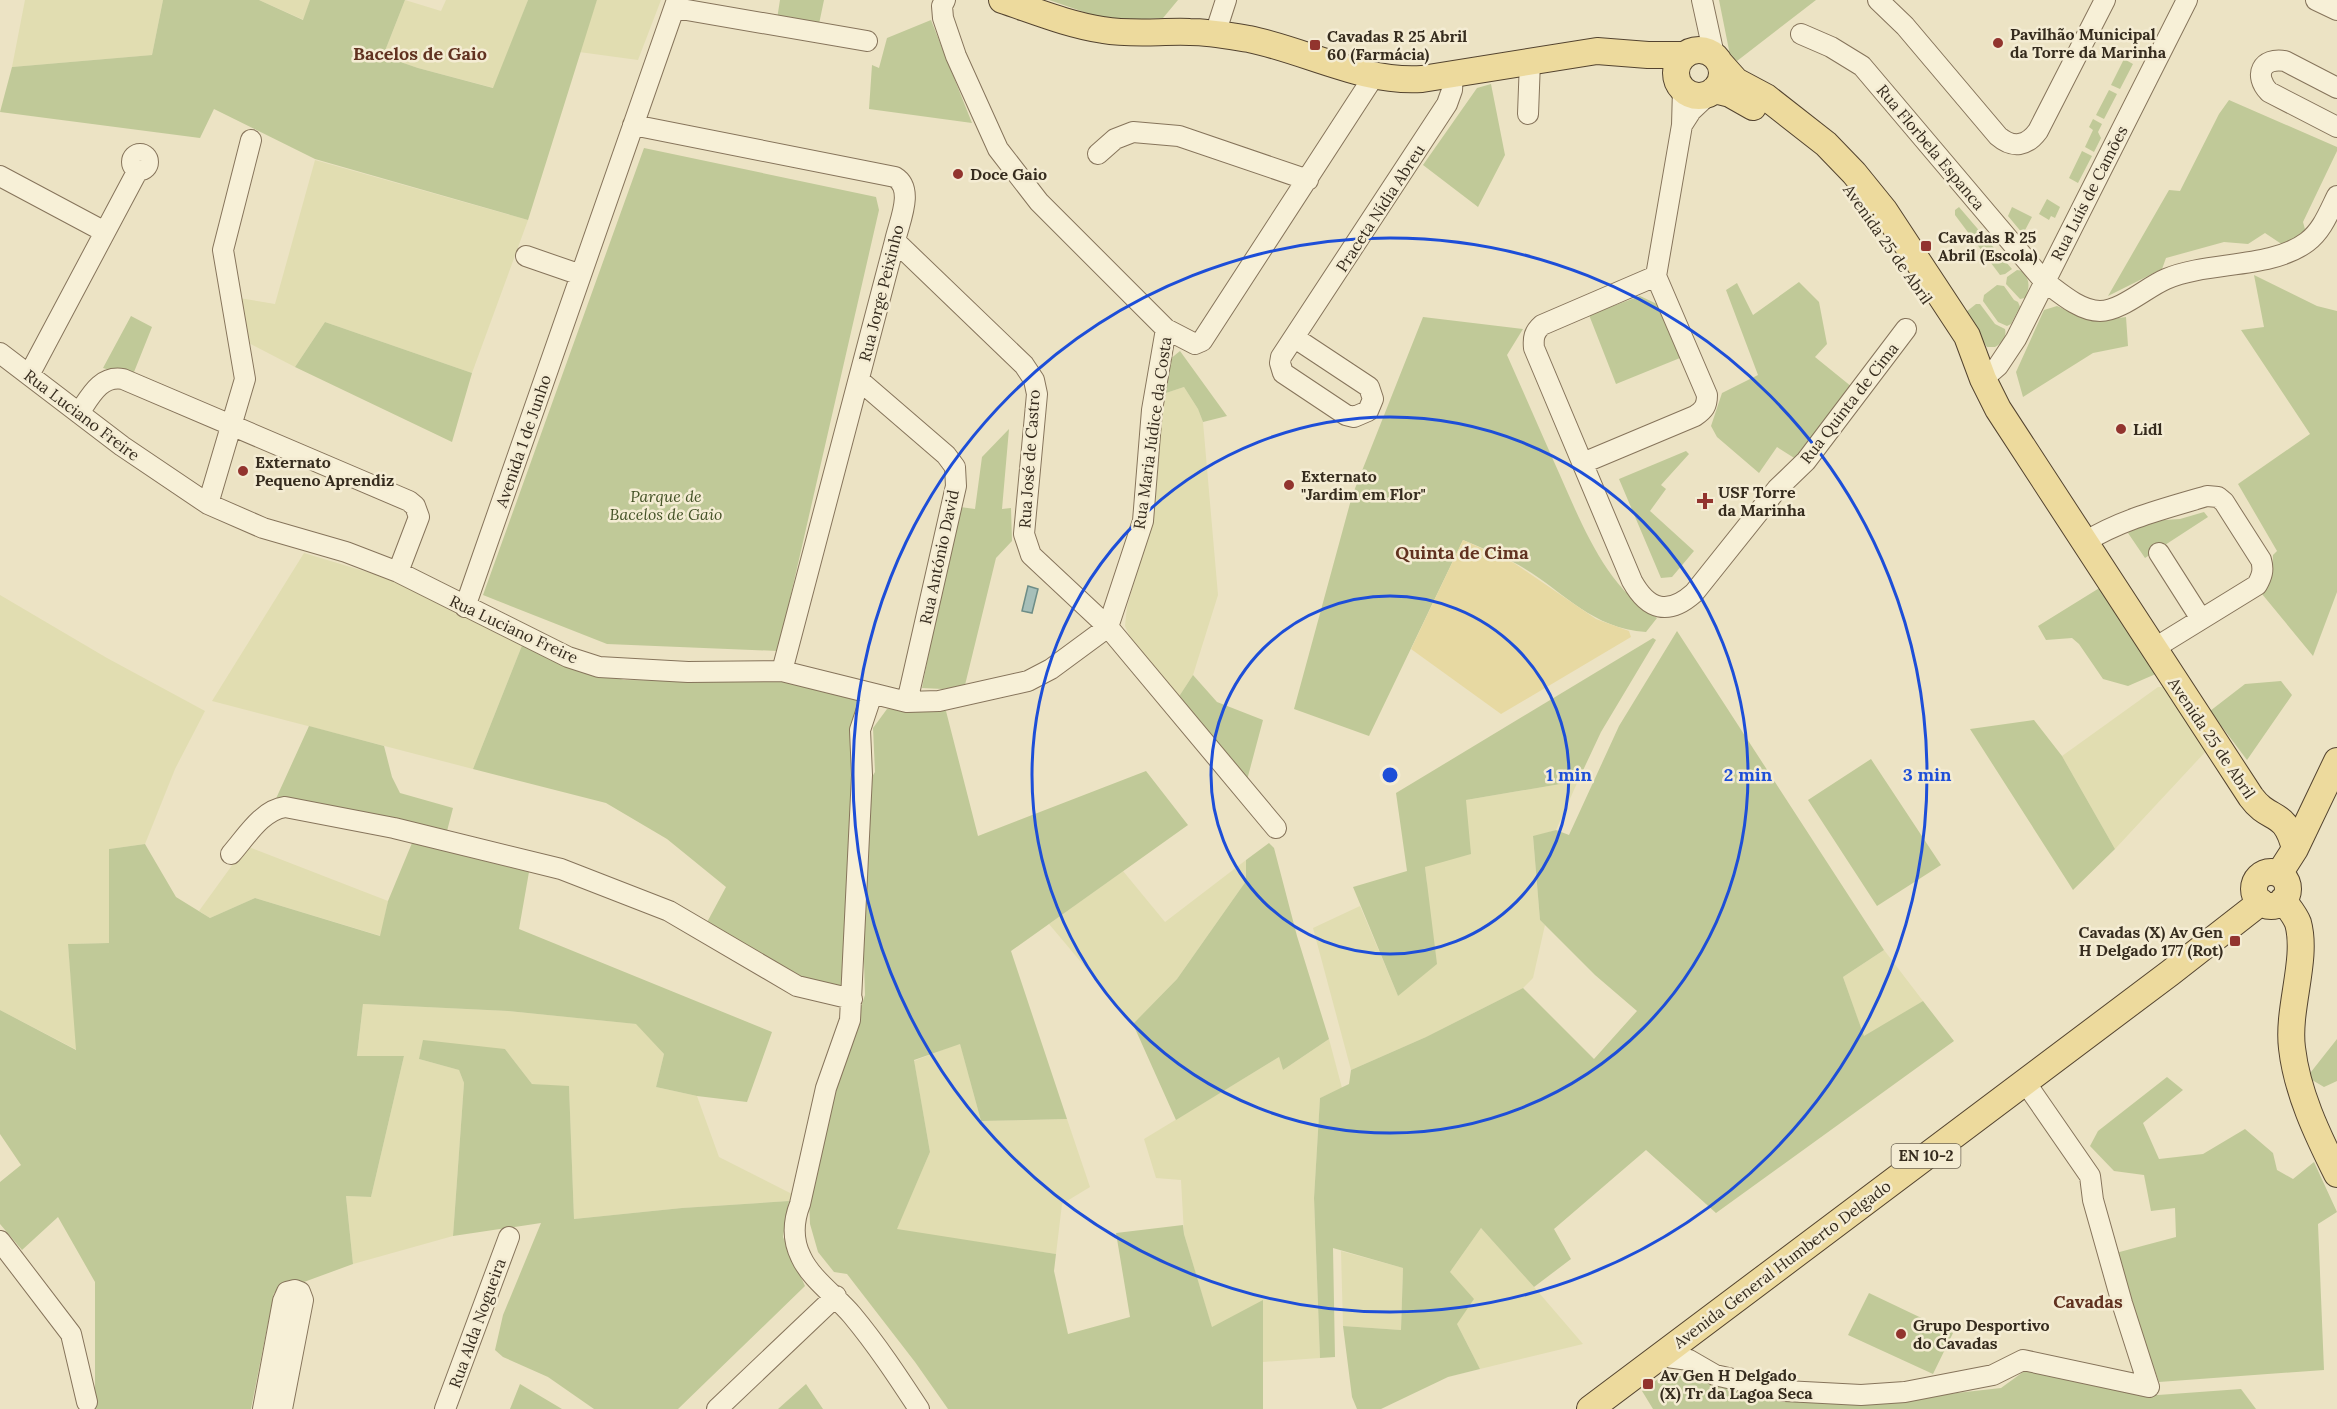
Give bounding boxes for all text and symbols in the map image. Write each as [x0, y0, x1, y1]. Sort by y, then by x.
place label: Pavilhão Municipal da Torre da Marinha [2010, 24, 2167, 62]
place label: Cavadas R 25 Abril 60 (Farmácia) [1327, 26, 1467, 65]
marker: Pavilhão Municipal da Torre da Marinha [1991, 36, 2005, 50]
marker: Cavadas R 25 Abril 60 (Farmácia) [1308, 38, 1322, 52]
district label: Bacelos de Gaio [353, 42, 487, 65]
street label: Rua Florbela Espanca [1873, 80, 1989, 214]
street label: Rua Luís de Camões [2046, 122, 2132, 264]
street label: Praceta Nídia Abreu [1331, 140, 1429, 276]
place label: Doce Gaio [970, 164, 1047, 184]
marker: Doce Gaio [951, 167, 965, 181]
street label: Avenida 25 de Abril [1839, 179, 1937, 308]
street label: Rua Jorge Peixinho [854, 223, 908, 363]
place label: Cavadas R 25 Abril (Escola) [1938, 227, 2038, 266]
marker: Cavadas R 25 Abril (Escola) [1919, 239, 1933, 253]
street label: Rua Maria Júdice da Costa [1129, 335, 1175, 531]
street label: Rua Quinta de Cima [1796, 339, 1902, 467]
street label: Rua Luciano Freire [20, 365, 144, 465]
street label: Avenida 1 de Junho [491, 372, 555, 511]
street label: Rua José de Castro [1014, 389, 1044, 529]
place label: Lidl [2133, 419, 2162, 439]
marker: Lidl [2114, 422, 2128, 436]
place label: Externato Pequeno Aprendiz [255, 452, 394, 490]
marker: Externato Pequeno Aprendiz [236, 464, 250, 478]
place label: Externato "Jardim em Flor" [1301, 466, 1426, 504]
marker: Externato "Jardim em Flor" [1282, 478, 1296, 492]
place label: USF Torre da Marinha [1718, 482, 1806, 520]
park label: Parque de Bacelos de Gaio [610, 486, 722, 524]
street label: Rua António David [915, 487, 963, 626]
marker: USF Torre da Marinha [1696, 492, 1714, 510]
district label: Quinta de Cima [1395, 541, 1529, 564]
street label: Rua Luciano Freire [447, 590, 582, 668]
street label: Avenida 25 de Abril [2164, 673, 2260, 802]
text: 1 min [1546, 763, 1592, 786]
text: 2 min [1724, 763, 1773, 786]
text: 3 min [1903, 763, 1952, 786]
centre of rings [1380, 765, 1400, 785]
place label: Cavadas (X) Av Gen H Delgado 177 (Rot) [2078, 922, 2223, 961]
marker: Cavadas (X) Av Gen H Delgado 177 (Rot) [2228, 934, 2242, 948]
road number: EN 10-2 [1892, 1144, 1960, 1168]
street label: Avenida General Humberto Delgado [1668, 1176, 1895, 1353]
street label: Rua Alda Nogueira [444, 1255, 510, 1391]
district label: Cavadas [2053, 1290, 2123, 1313]
place label: Grupo Desportivo do Cavadas [1913, 1315, 2049, 1353]
marker: Grupo Desportivo do Cavadas [1894, 1327, 1908, 1341]
place label: Av Gen H Delgado (X) Tr da Lagoa Seca [1660, 1365, 1813, 1404]
marker: Av Gen H Delgado (X) Tr da Lagoa Seca [1641, 1377, 1655, 1391]

